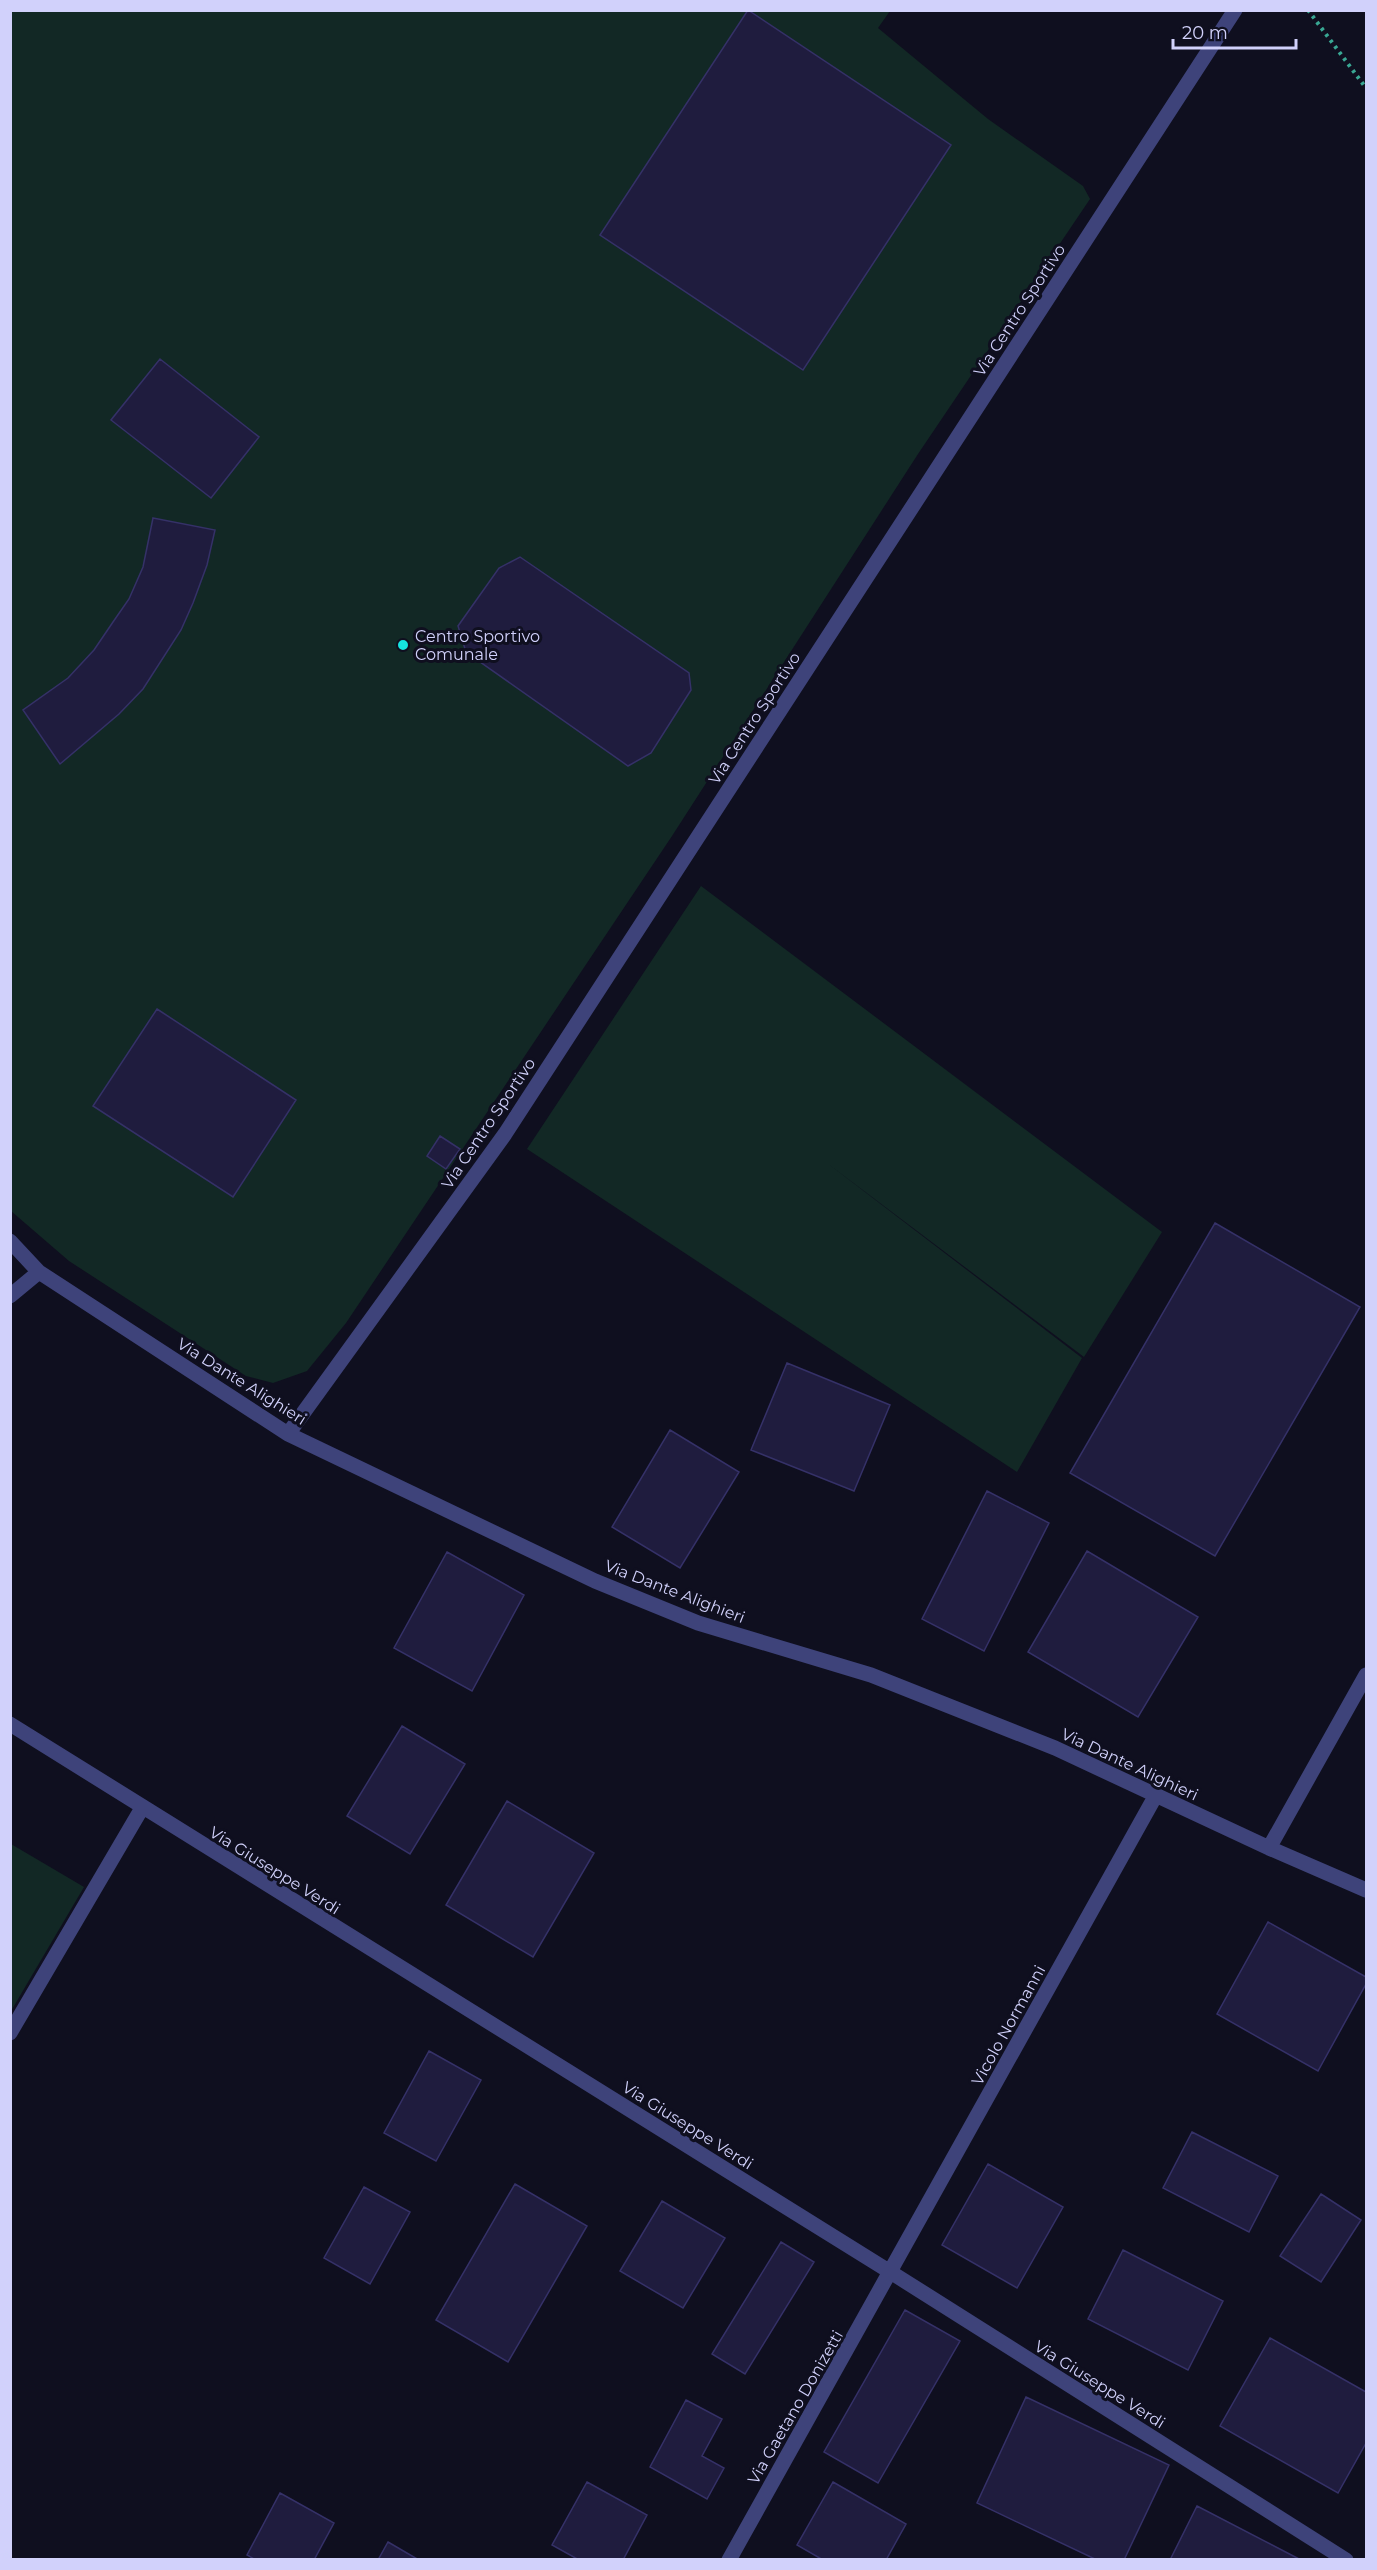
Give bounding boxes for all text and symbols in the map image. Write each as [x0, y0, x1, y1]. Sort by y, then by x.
scale bar [1173, 12, 1296, 50]
text: 20 m [1182, 22, 1228, 44]
street label: Via Centro Sportivo [970, 241, 1069, 380]
place label: Centro Sportivo Comunale [415, 627, 540, 664]
marker: Centro Sportivo Comunale [396, 638, 410, 652]
street label: Via Centro Sportivo [705, 649, 804, 788]
street label: Via Centro Sportivo [438, 1054, 539, 1192]
street label: Via Dante Alighieri [174, 1334, 310, 1429]
street label: Via Dante Alighieri [602, 1556, 748, 1627]
street label: Via Dante Alighieri [1058, 1724, 1201, 1804]
street label: Via Giuseppe Verdi [206, 1822, 344, 1918]
street label: Vicolo Normanni [968, 1962, 1049, 2089]
street label: Via Giuseppe Verdi [619, 2077, 757, 2173]
street label: Via Gaetano Donizetti [744, 2327, 847, 2487]
street label: Via Giuseppe Verdi [1031, 2336, 1169, 2432]

